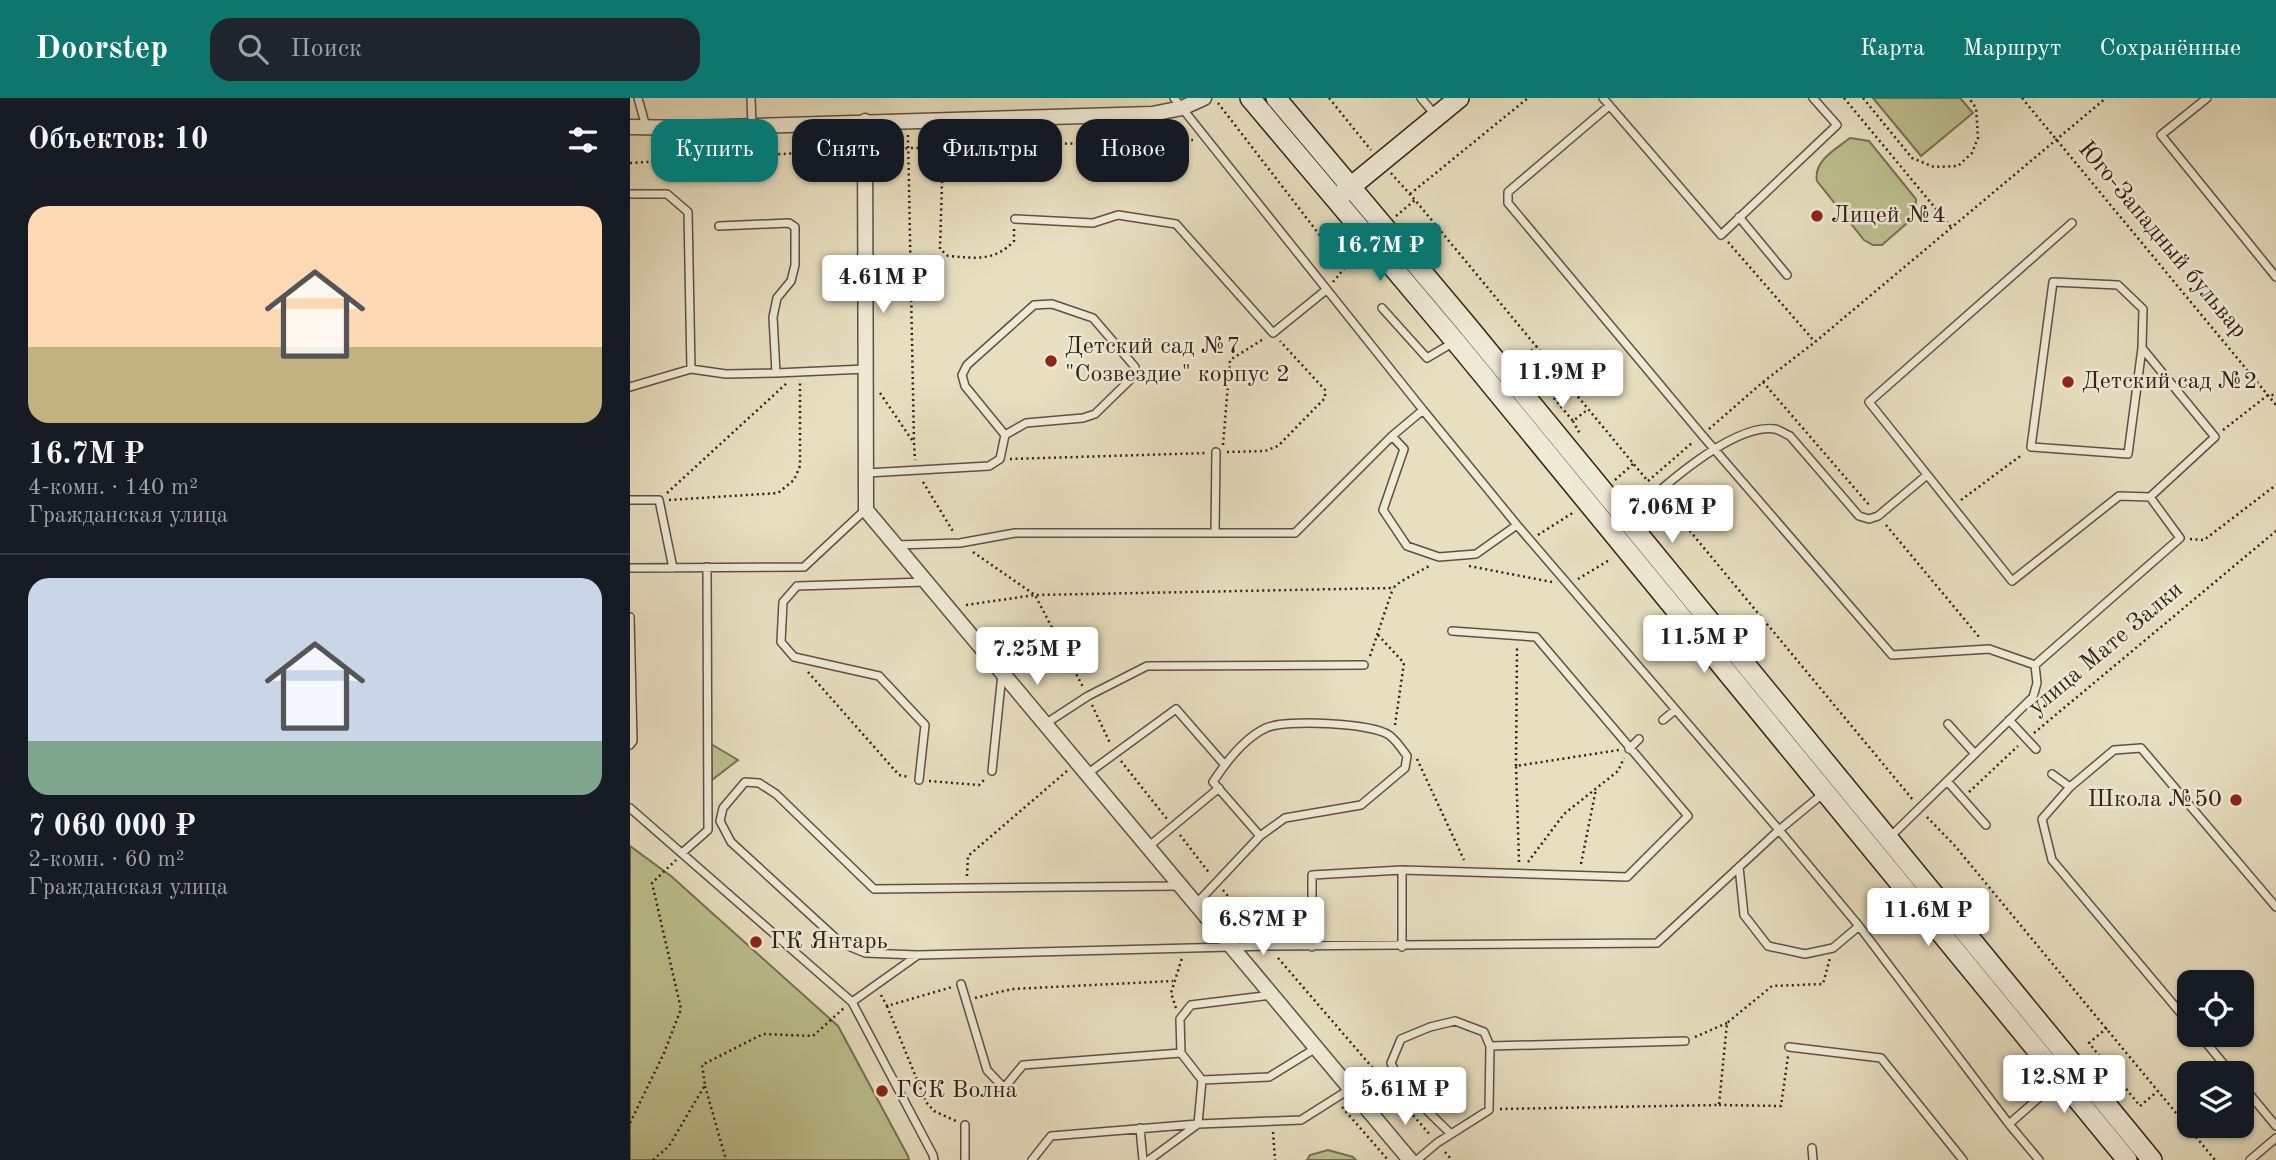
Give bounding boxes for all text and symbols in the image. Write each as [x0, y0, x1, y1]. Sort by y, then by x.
search box [210, 18, 700, 81]
icon: search [234, 30, 272, 68]
text: Doorstep [35, 33, 168, 66]
text: Поиск [290, 36, 362, 62]
text: Карта [1860, 37, 1925, 61]
text: Маршрут [1963, 37, 2061, 61]
text: Сохранённые [2099, 37, 2241, 61]
chip: Купить [651, 119, 778, 182]
chip: Снять [792, 119, 904, 182]
chip: Фильтры [918, 119, 1062, 182]
chip: Новое [1076, 119, 1189, 182]
icon: filters [564, 121, 602, 159]
text: Объектов: 10 [28, 125, 208, 155]
street label: Юго-Западный бульвар [2073, 137, 2251, 343]
place label: Лицей №4 [1831, 204, 1946, 228]
marker: Лицей №4 [1809, 208, 1825, 224]
pin: 16.7M ₽ [1315, 223, 1445, 283]
text: 16.7M ₽ [1335, 234, 1425, 257]
icon: home [252, 251, 378, 377]
pin: 4.61M ₽ [818, 256, 948, 315]
text: 4.61M ₽ [838, 266, 928, 289]
place label: Детский сад №7 "Созвездие" корпус 2 [1065, 335, 1290, 387]
pin: 11.9M ₽ [1497, 350, 1627, 410]
marker: Детский сад №7 "Созвездие" корпус 2 [1043, 353, 1059, 369]
text: 11.9M ₽ [1517, 361, 1607, 384]
place label: Детский сад №2 [2082, 370, 2258, 394]
marker: Детский сад №2 [2060, 374, 2076, 390]
text: 16.7M ₽ [28, 440, 145, 470]
text: 4-комн. · 140 m² [28, 476, 198, 499]
pin: 7.06M ₽ [1607, 486, 1737, 545]
text: 7.06M ₽ [1627, 496, 1717, 519]
text: Гражданская улица [28, 504, 228, 527]
street label: улица Мате Залки [2024, 578, 2188, 720]
pin: 11.5M ₽ [1639, 616, 1769, 675]
icon: home [252, 623, 378, 749]
text: 11.5M ₽ [1659, 626, 1749, 649]
pin: 7.25M ₽ [972, 628, 1102, 687]
text: 7.25M ₽ [992, 638, 1082, 661]
place label: Школа №50 [2087, 788, 2222, 812]
marker: Школа №50 [2228, 792, 2244, 808]
text: 7 060 000 ₽ [28, 812, 196, 842]
text: 2-комн. · 60 m² [28, 848, 185, 871]
text: Гражданская улица [28, 876, 228, 899]
pin: 11.6M ₽ [1863, 888, 1993, 948]
pin: 6.87M ₽ [1198, 898, 1328, 957]
text: 11.6M ₽ [1883, 899, 1973, 922]
text: 6.87M ₽ [1218, 908, 1308, 931]
place label: ГК Янтарь [770, 930, 888, 954]
marker: ГК Янтарь [748, 934, 764, 950]
map controls [2177, 970, 2254, 1138]
button: locate [2177, 970, 2254, 1047]
pin: 12.8M ₽ [1999, 1056, 2129, 1115]
button: layers [2177, 1061, 2254, 1138]
text: 12.8M ₽ [2019, 1066, 2109, 1089]
pin: 5.61M ₽ [1340, 1068, 1470, 1127]
text: 5.61M ₽ [1360, 1078, 1450, 1101]
place label: ГСК Волна [896, 1079, 1018, 1103]
marker: ГСК Волна [874, 1083, 890, 1099]

